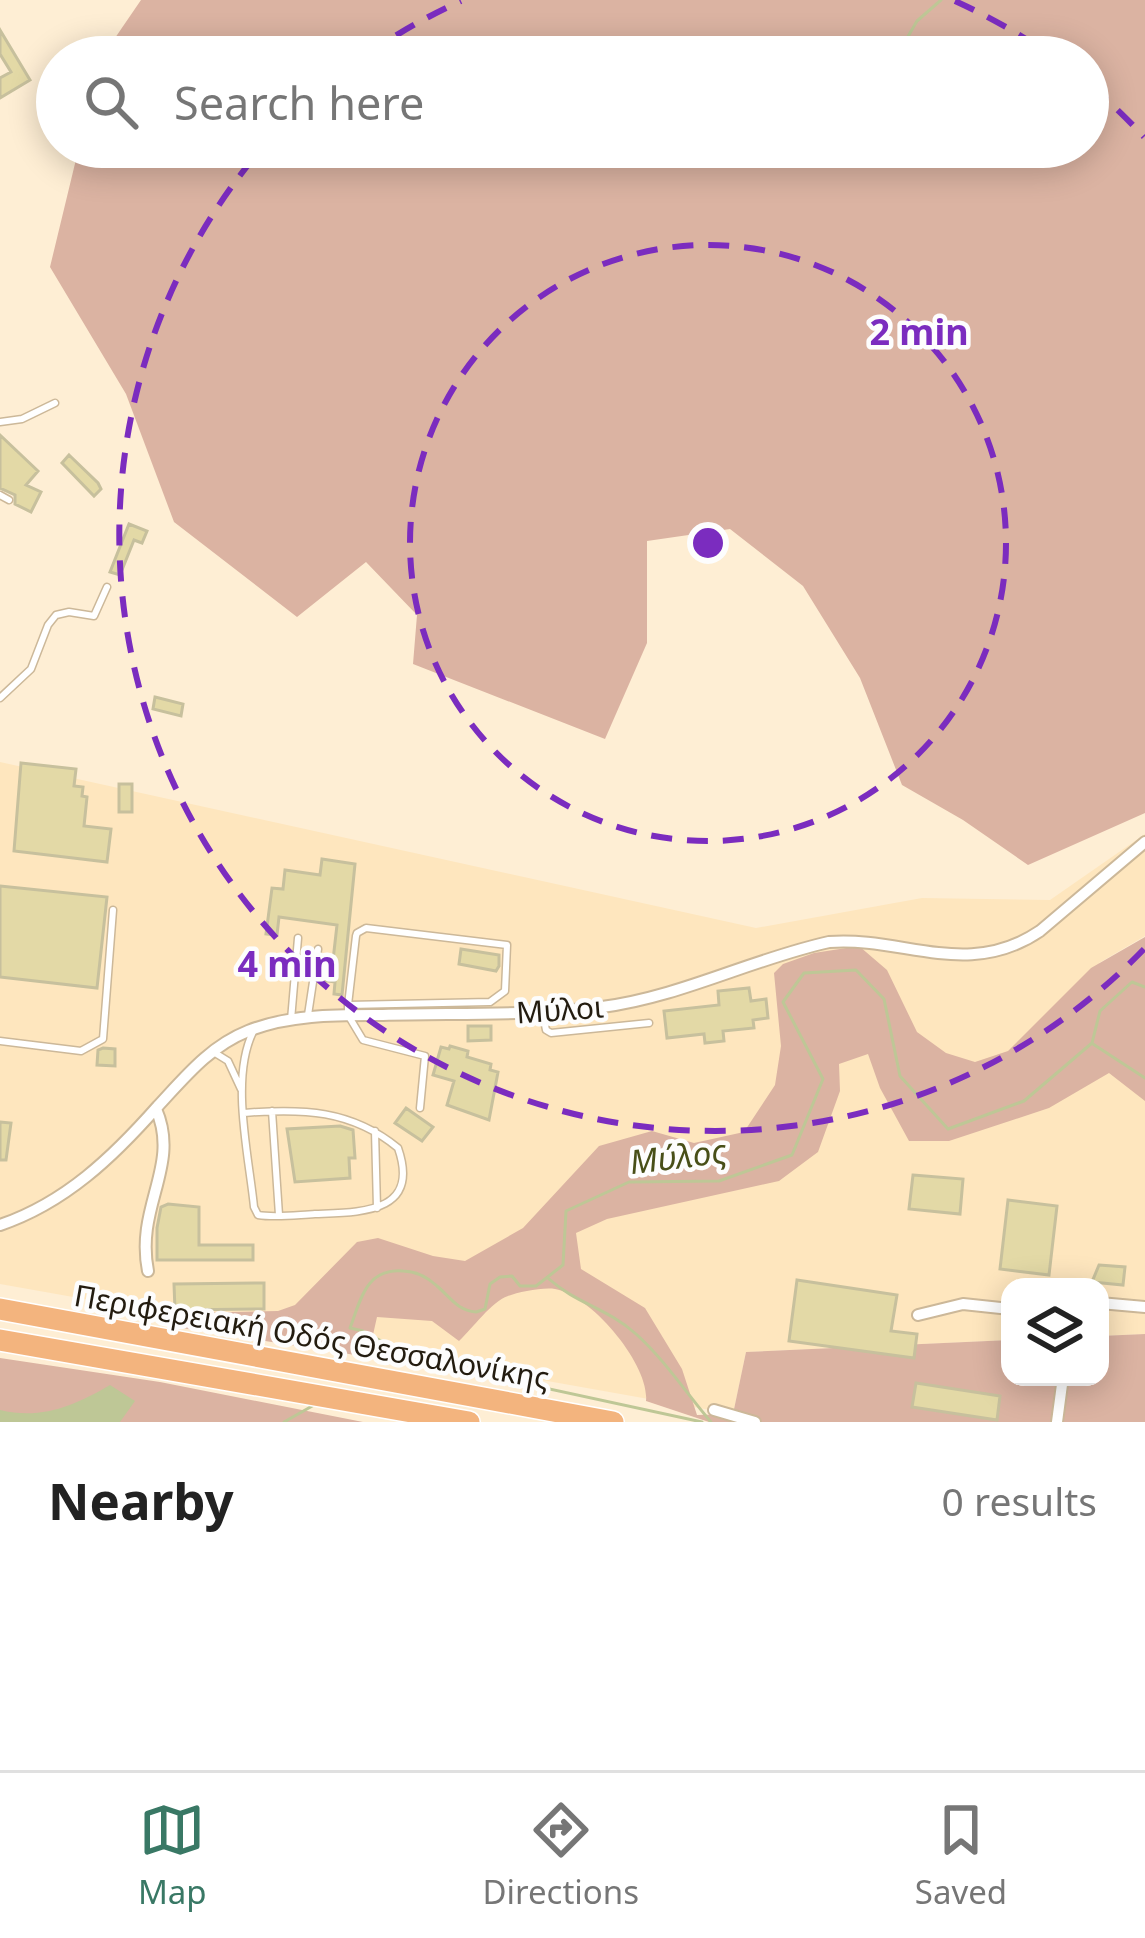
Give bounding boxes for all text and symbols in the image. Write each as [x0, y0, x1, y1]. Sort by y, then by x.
search box [36, 36, 1109, 168]
icon: search [78, 69, 144, 135]
text: Search here [174, 72, 424, 133]
text: 2 min [869, 307, 969, 356]
centre of rings [687, 522, 729, 564]
text: 4 min [237, 939, 337, 988]
street label: Μύλοι [515, 985, 605, 1033]
water label: Μύλος [627, 1128, 730, 1184]
street label: Περιφερειακή Οδός Θεσσαλονίκης [71, 1274, 553, 1398]
map controls [1001, 1278, 1109, 1386]
button: layers [1001, 1278, 1109, 1386]
text: Nearby [48, 1465, 234, 1535]
text: 0 results [942, 1474, 1097, 1527]
tab: Map [138, 1797, 207, 1914]
tab: Directions [482, 1797, 639, 1914]
tab: Saved [915, 1797, 1007, 1914]

